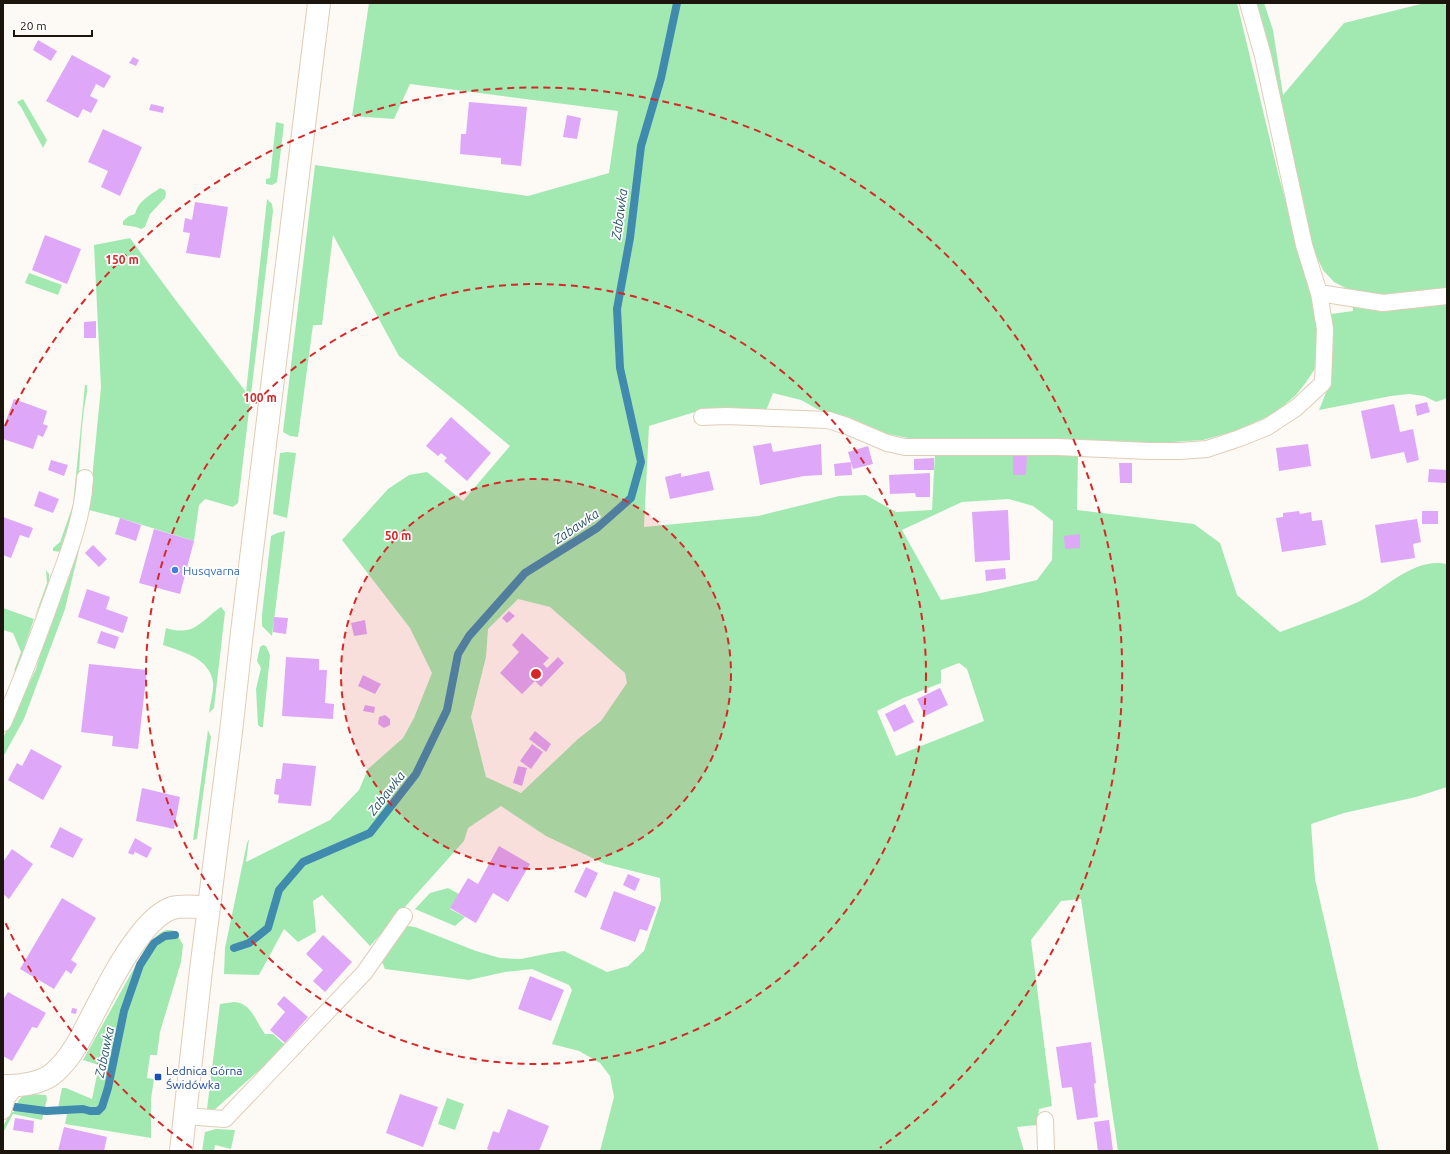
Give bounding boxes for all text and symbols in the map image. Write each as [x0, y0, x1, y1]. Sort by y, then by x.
scale bar [14, 12, 92, 38]
text: 20 m [20, 19, 47, 32]
water label: Zabawka [608, 188, 630, 241]
text: 150 m [105, 253, 139, 266]
text: 100 m [243, 391, 277, 404]
water label: Zabawka [550, 506, 601, 547]
text: 50 m [385, 529, 411, 542]
place label: Husqvarna [183, 564, 240, 577]
marker: Husqvarna [170, 565, 180, 575]
centre of rings [529, 667, 543, 681]
water label: Zabawka [364, 768, 407, 818]
water label: Zabawka [92, 1025, 116, 1080]
place label: Lednica Górna Świdówka [166, 1064, 243, 1091]
marker: Lednica Górna Świdówka [153, 1072, 163, 1082]

